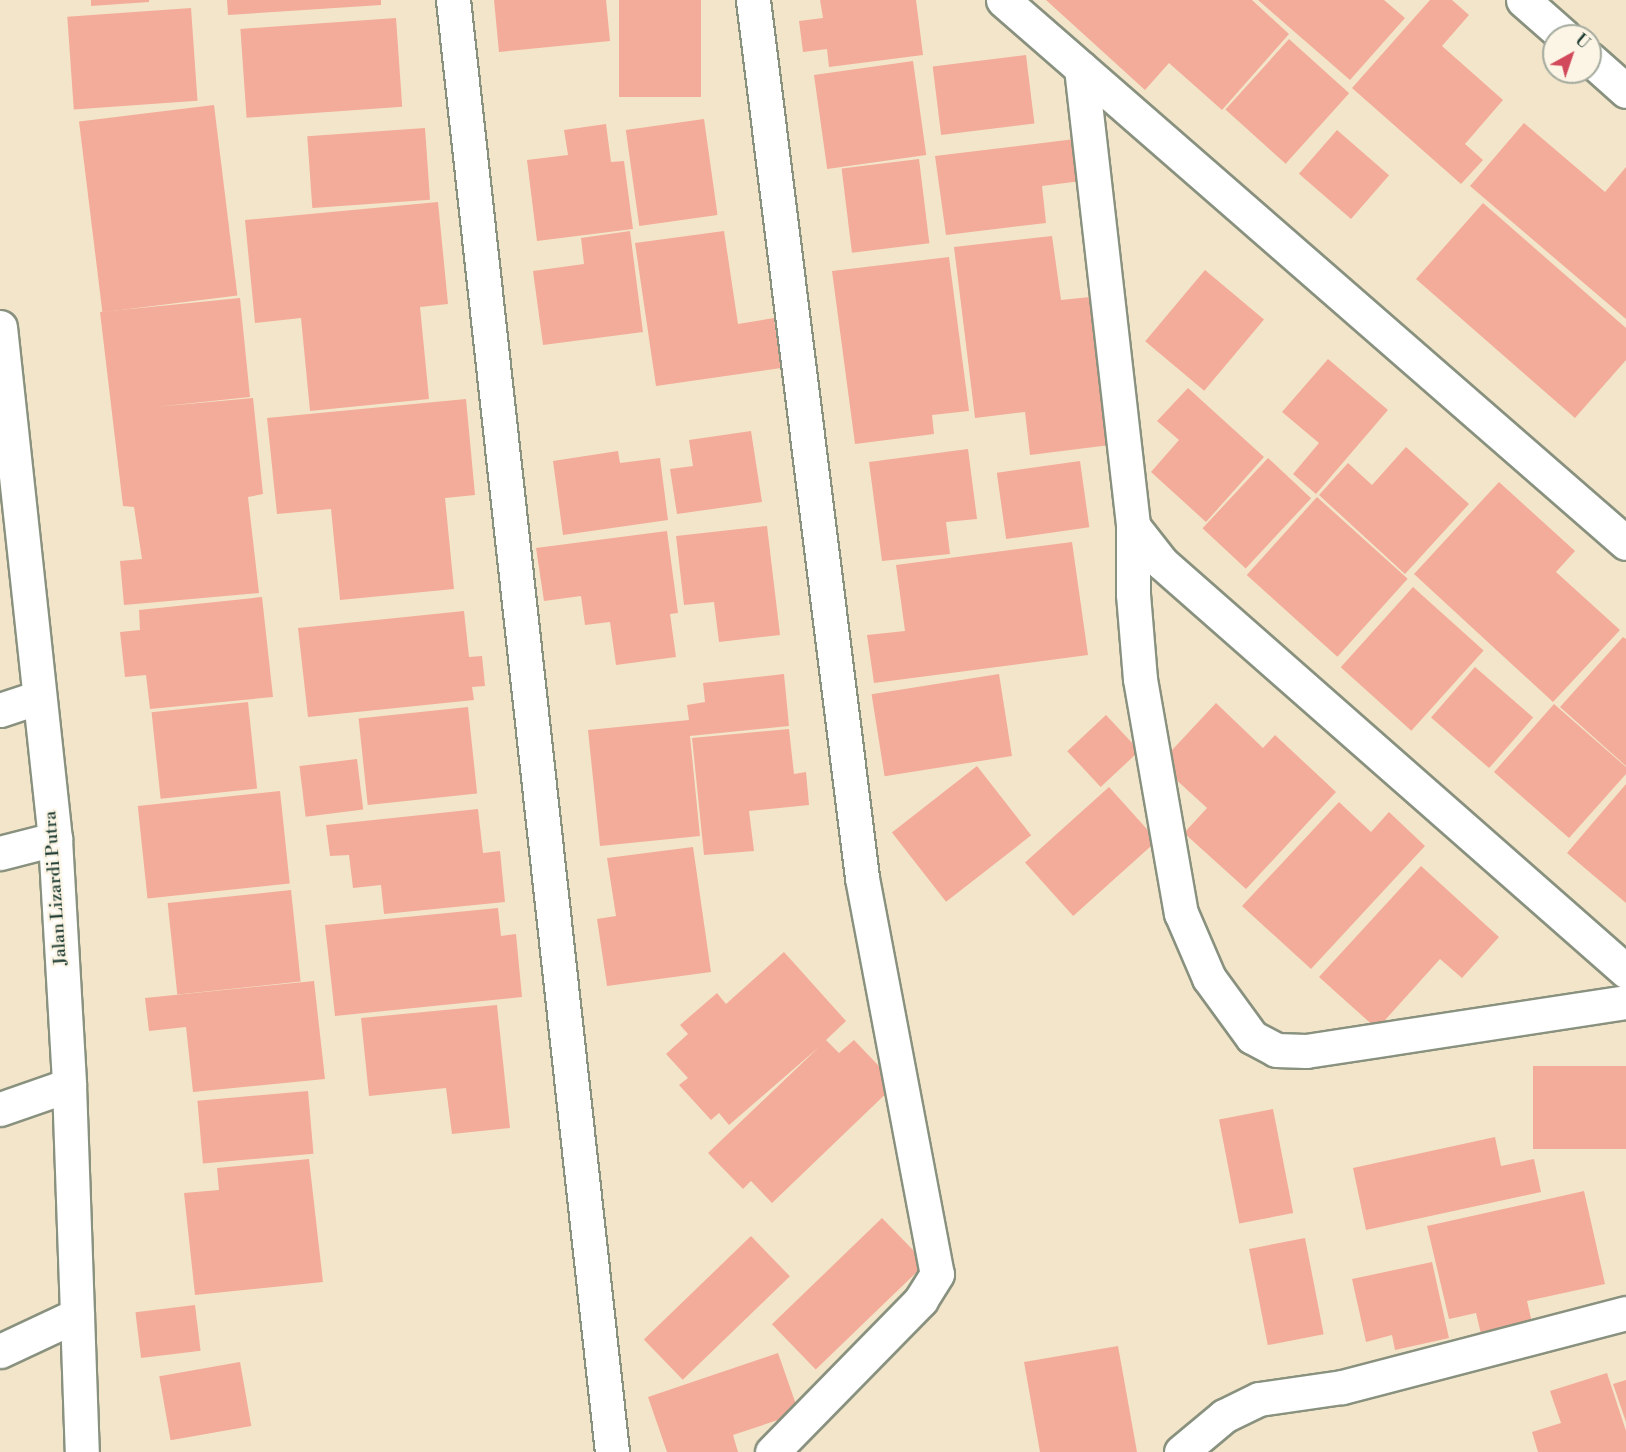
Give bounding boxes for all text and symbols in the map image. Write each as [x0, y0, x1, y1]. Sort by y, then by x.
north arrow [1542, 24, 1602, 84]
text: U [1571, 30, 1593, 53]
street label: Jalan Lizardi Putra [40, 810, 72, 966]

